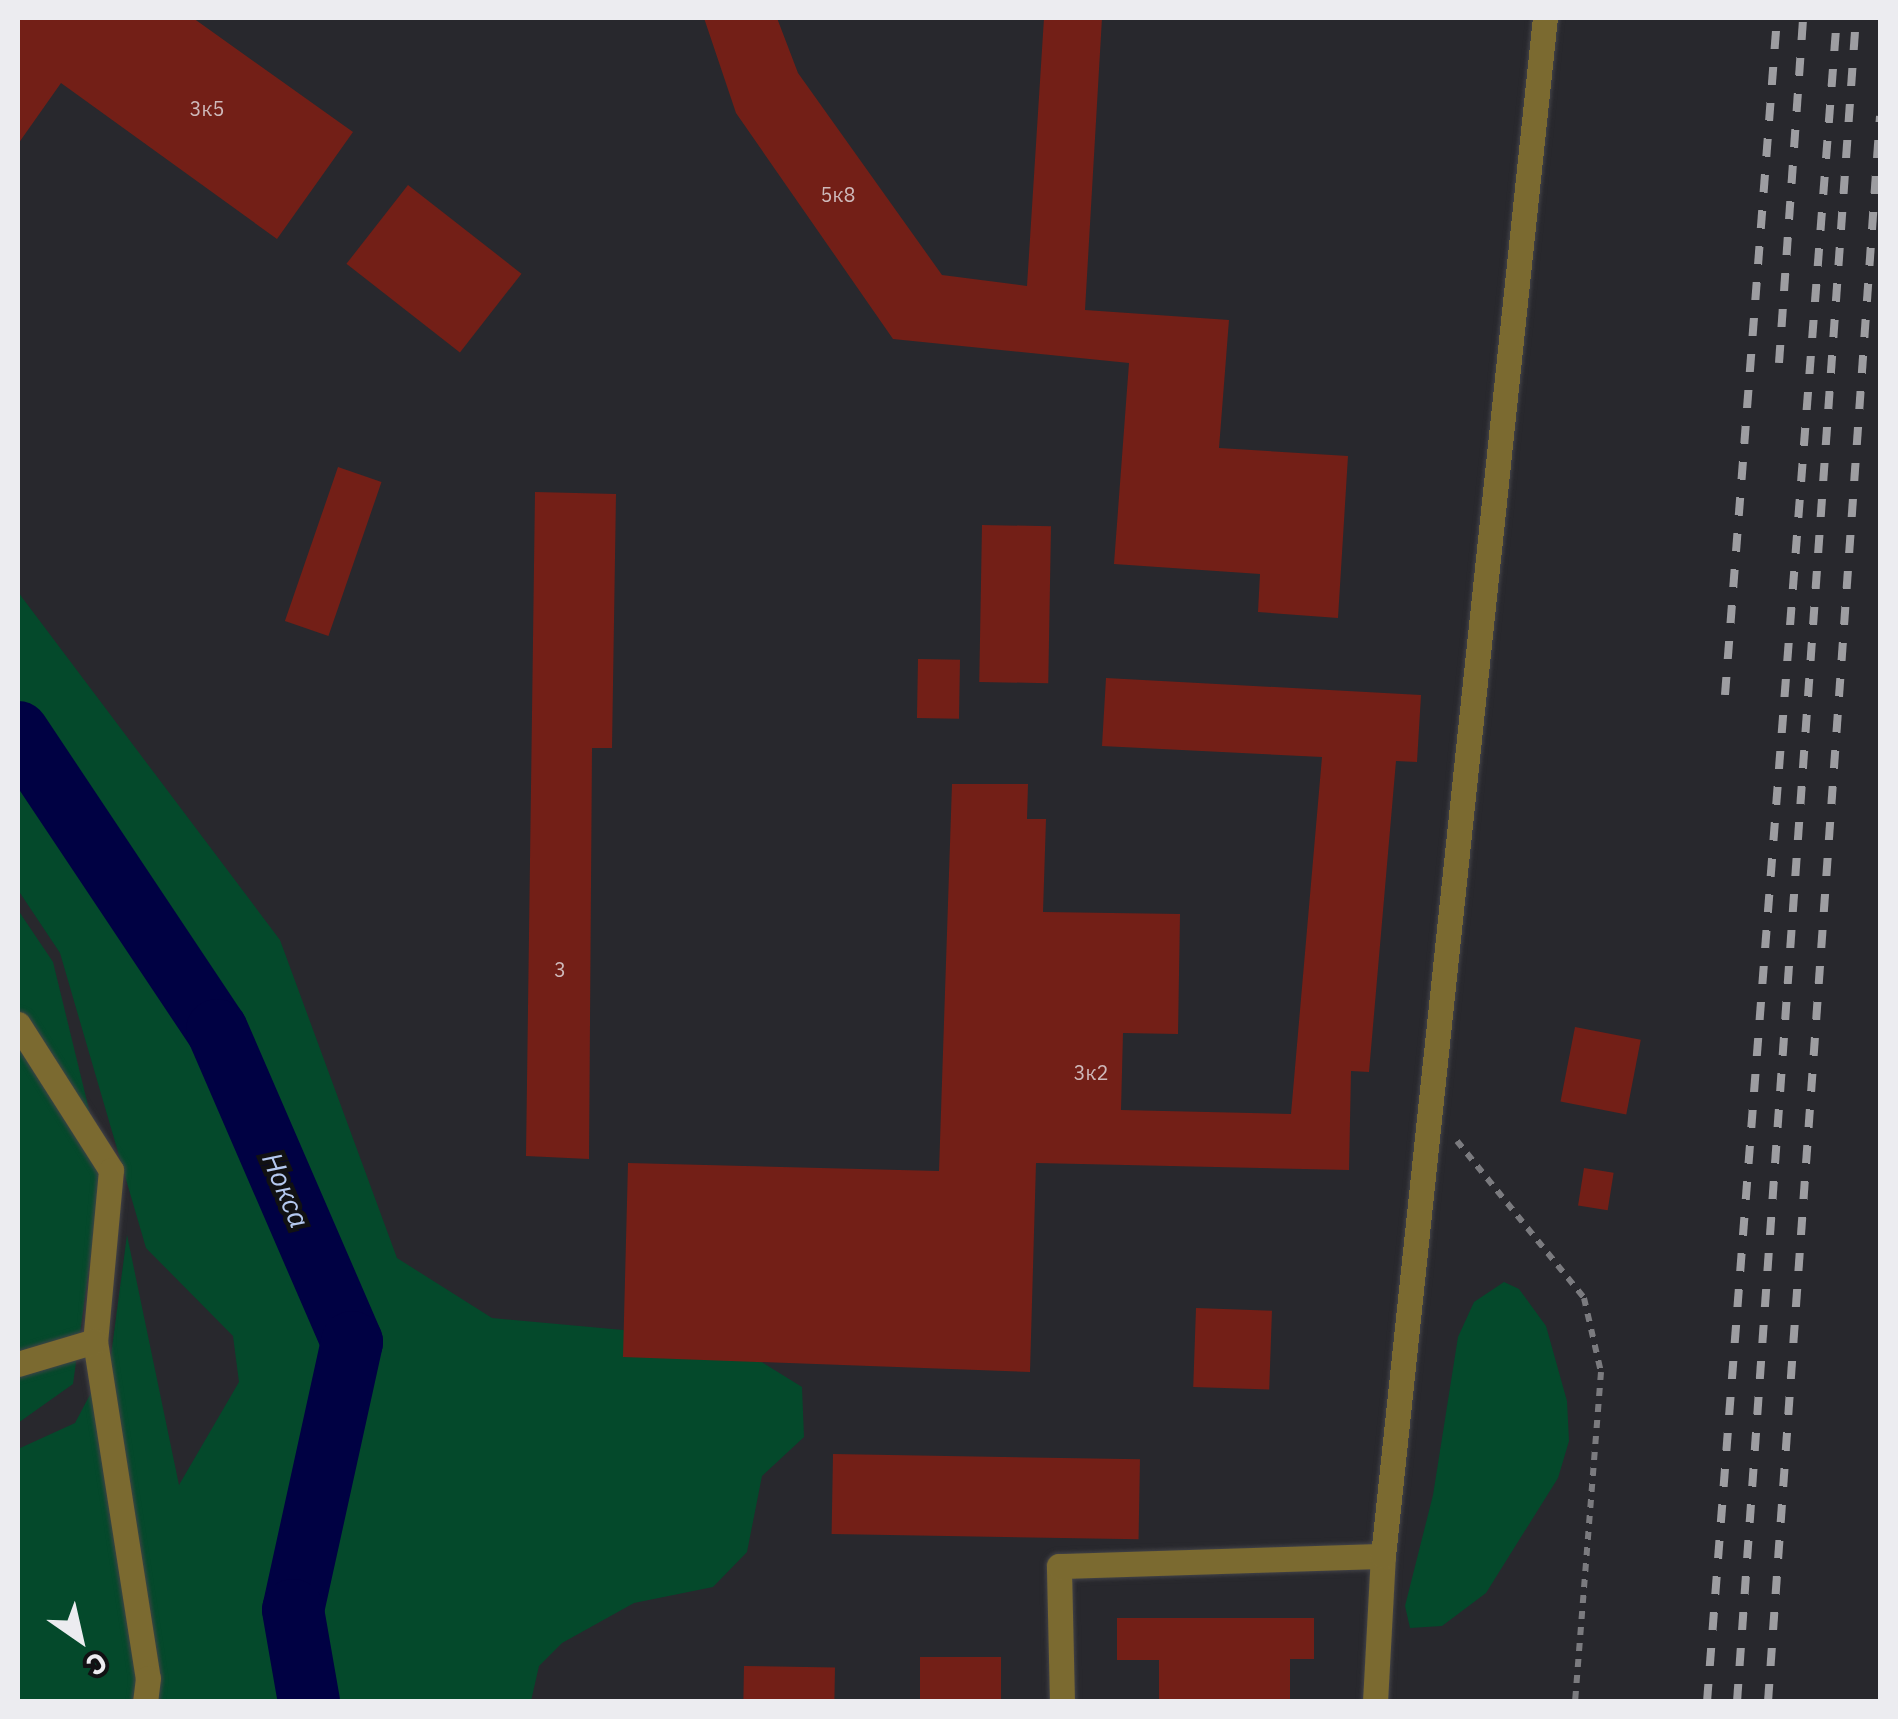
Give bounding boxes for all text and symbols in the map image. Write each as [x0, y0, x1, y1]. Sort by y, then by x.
house number: 3к5 [190, 96, 224, 120]
house number: 5к8 [821, 182, 855, 206]
house number: 3 [554, 957, 566, 981]
house number: 3к2 [1074, 1060, 1108, 1084]
water label: Нокса [255, 1147, 317, 1233]
north arrow [30, 1589, 130, 1689]
text: С [79, 1644, 115, 1685]

